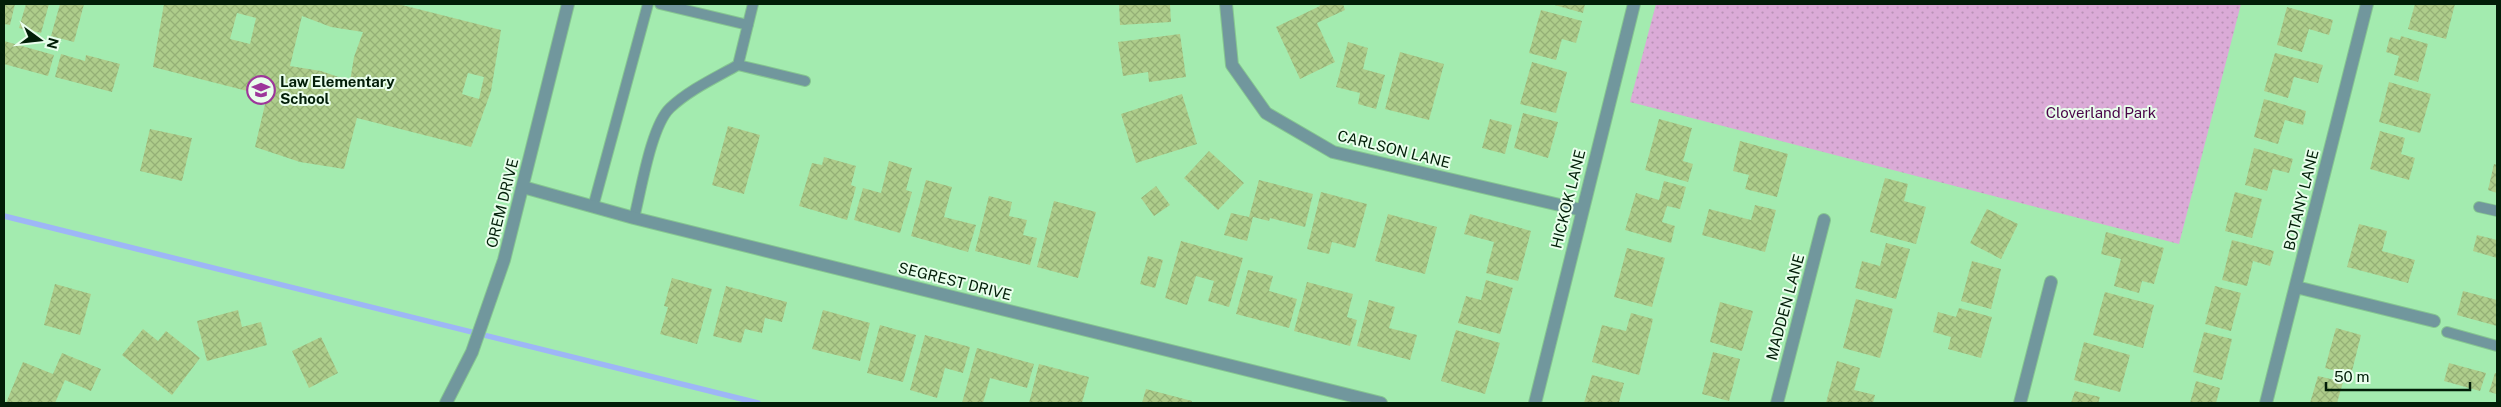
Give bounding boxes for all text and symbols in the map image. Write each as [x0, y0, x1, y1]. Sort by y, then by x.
north arrow [15, 15, 65, 65]
text: N [43, 36, 62, 51]
place label: Law Elementary School [280, 73, 395, 107]
school or university icon: Law Elementary School [246, 75, 276, 105]
park label: Cloverland Park [2046, 104, 2156, 121]
street label: CARLSON LANE [1336, 127, 1452, 171]
street label: HICKOK LANE [1547, 148, 1589, 250]
street label: BOTANY LANE [2280, 148, 2322, 252]
street label: OREM DRIVE [483, 156, 521, 250]
street label: MADDEN LANE [1763, 252, 1807, 362]
street label: SEGREST DRIVE [897, 259, 1013, 303]
scale bar [2326, 360, 2470, 392]
text: 50 m [2334, 368, 2369, 385]

